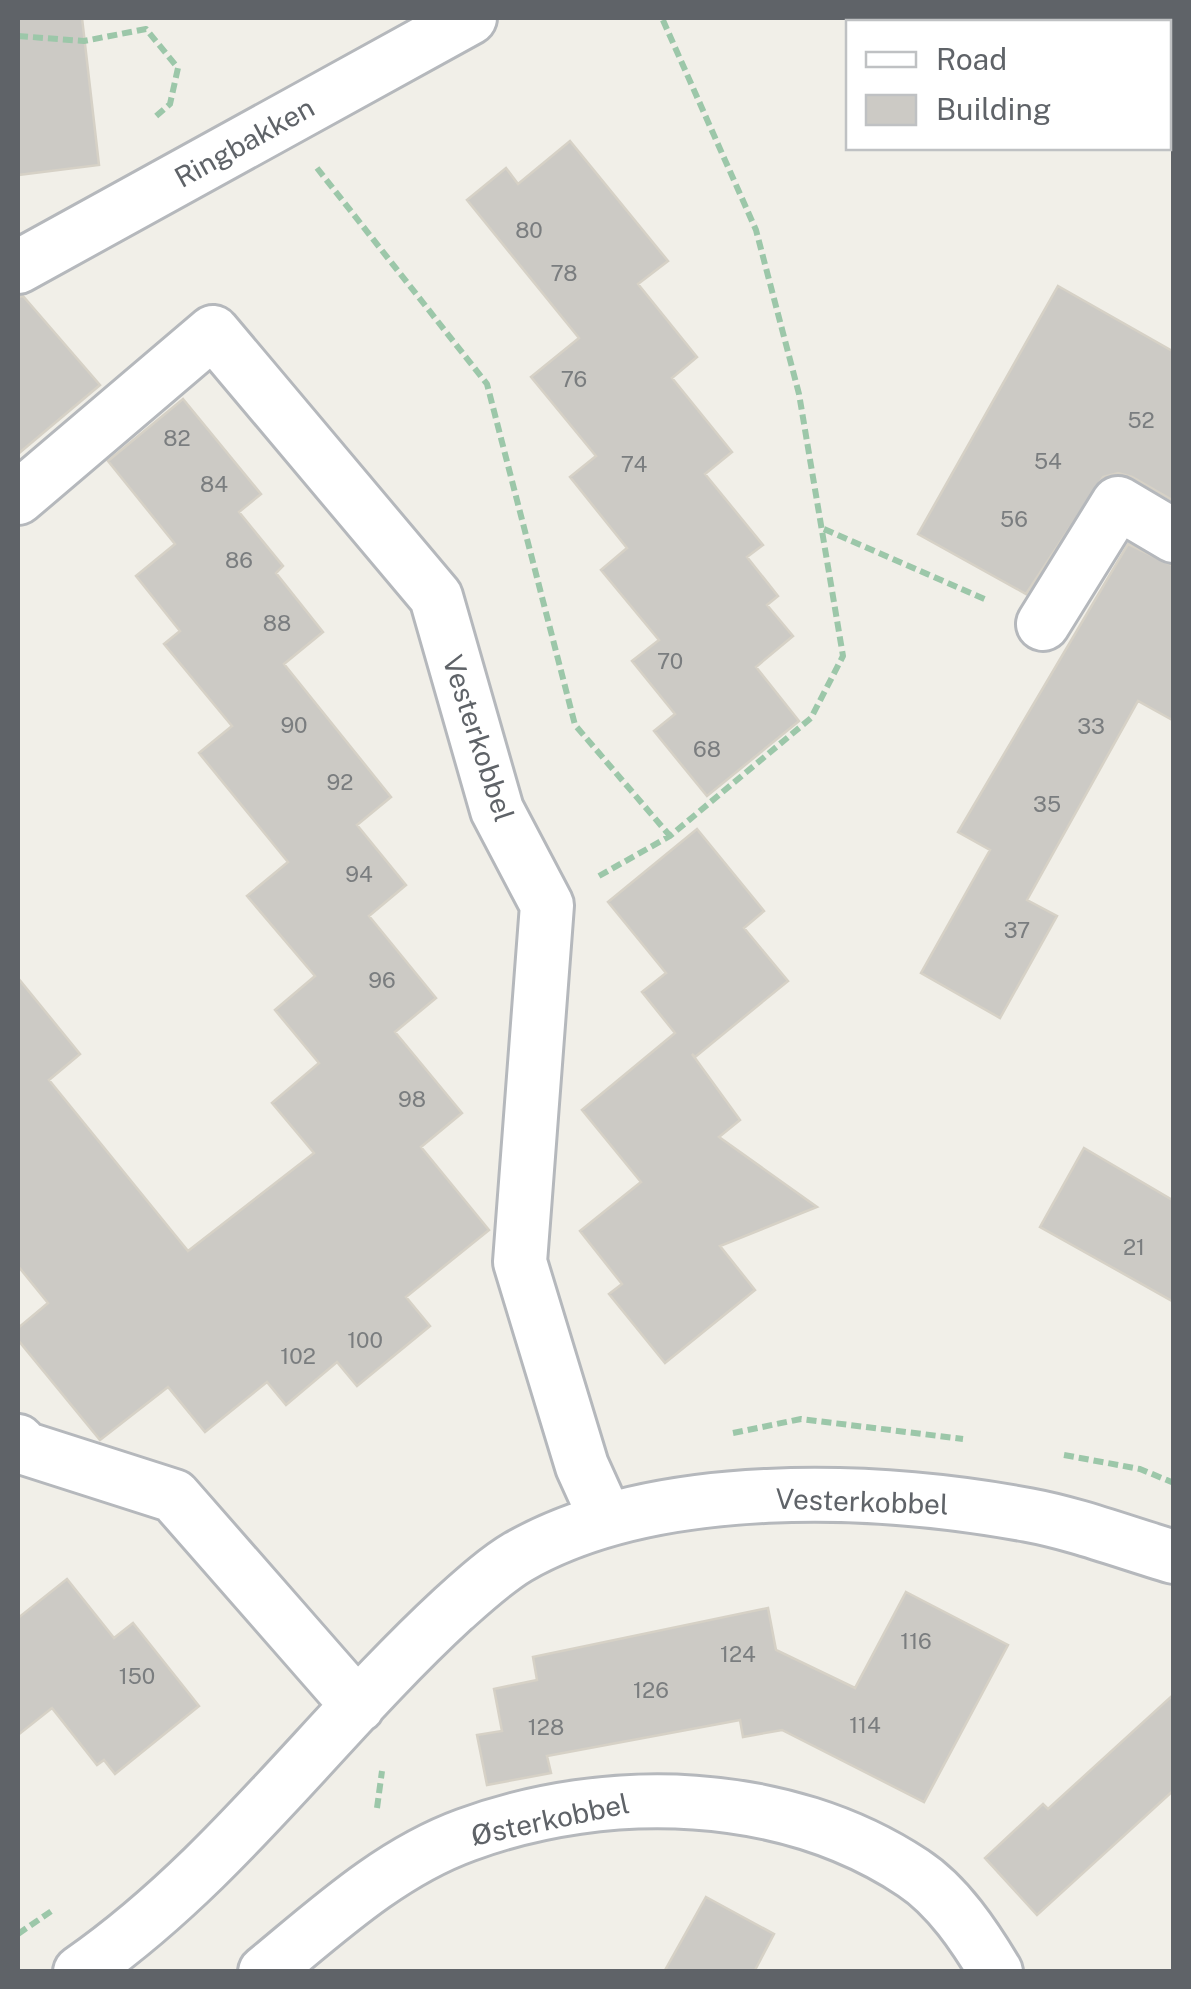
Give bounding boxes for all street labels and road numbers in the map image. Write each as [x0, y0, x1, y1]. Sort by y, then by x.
street label: Ringbakken [169, 90, 319, 194]
street label: Vesterkobbel [437, 651, 521, 825]
street label: Vesterkobbel [775, 1481, 949, 1521]
street label: Østerkobbel [468, 1786, 632, 1852]

